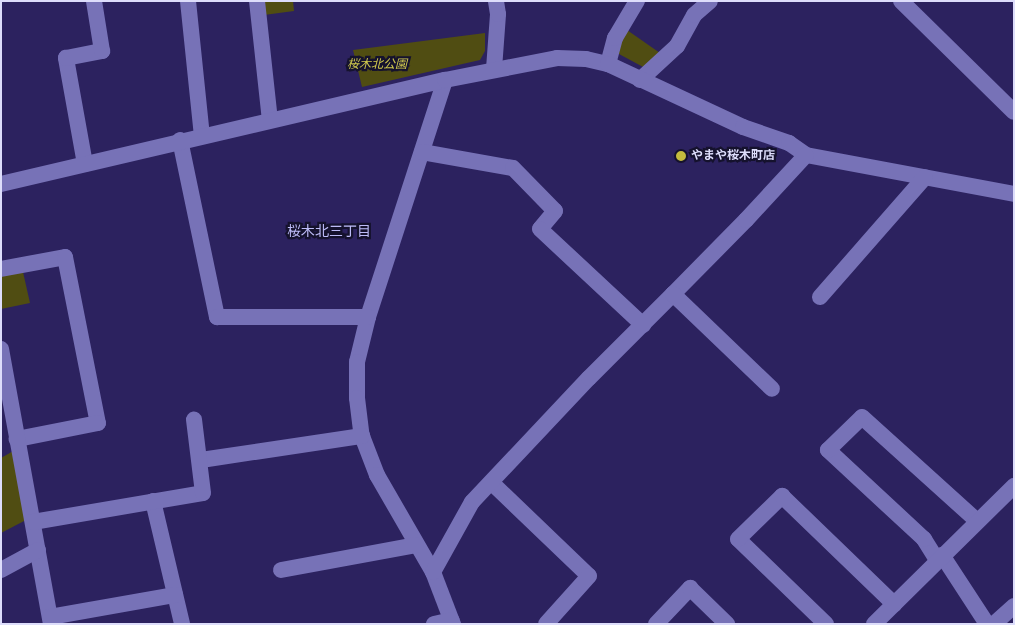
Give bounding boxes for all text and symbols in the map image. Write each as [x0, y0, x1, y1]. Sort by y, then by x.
park label: 桜木北公園 [347, 58, 407, 72]
place label: やまや桜木町店 [691, 149, 775, 163]
marker: やまや桜木町店 [675, 150, 687, 162]
district label: 桜木北三丁目 [287, 223, 371, 239]

